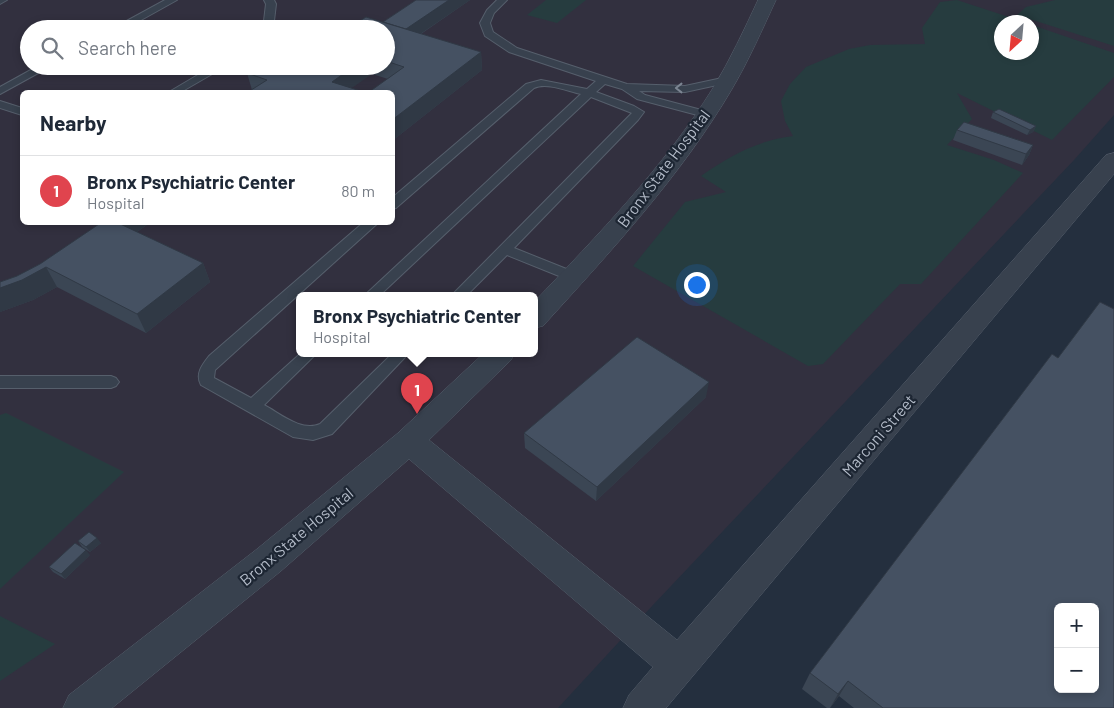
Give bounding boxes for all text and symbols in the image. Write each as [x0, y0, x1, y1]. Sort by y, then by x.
north arrow [994, 15, 1039, 60]
search box [20, 20, 395, 75]
icon: search [38, 34, 66, 62]
text: Search here [78, 36, 177, 59]
one-way arrow [675, 83, 682, 93]
street label: Bronx State Hospital [613, 106, 713, 230]
text: Nearby [40, 110, 106, 135]
text: Bronx Psychiatric Center [87, 170, 295, 193]
text: 1 [53, 181, 59, 200]
text: 80 m [341, 181, 375, 200]
text: Hospital [87, 193, 144, 212]
your location [684, 272, 710, 298]
popup [296, 292, 538, 357]
text: Bronx Psychiatric Center [313, 304, 521, 327]
text: Hospital [313, 327, 370, 346]
pin: 1 [401, 373, 433, 414]
street label: Marconi Street [837, 390, 919, 480]
street label: Bronx State Hospital [235, 483, 357, 589]
map controls [1054, 603, 1099, 693]
button: + [1054, 603, 1099, 648]
button: − [1054, 648, 1099, 693]

